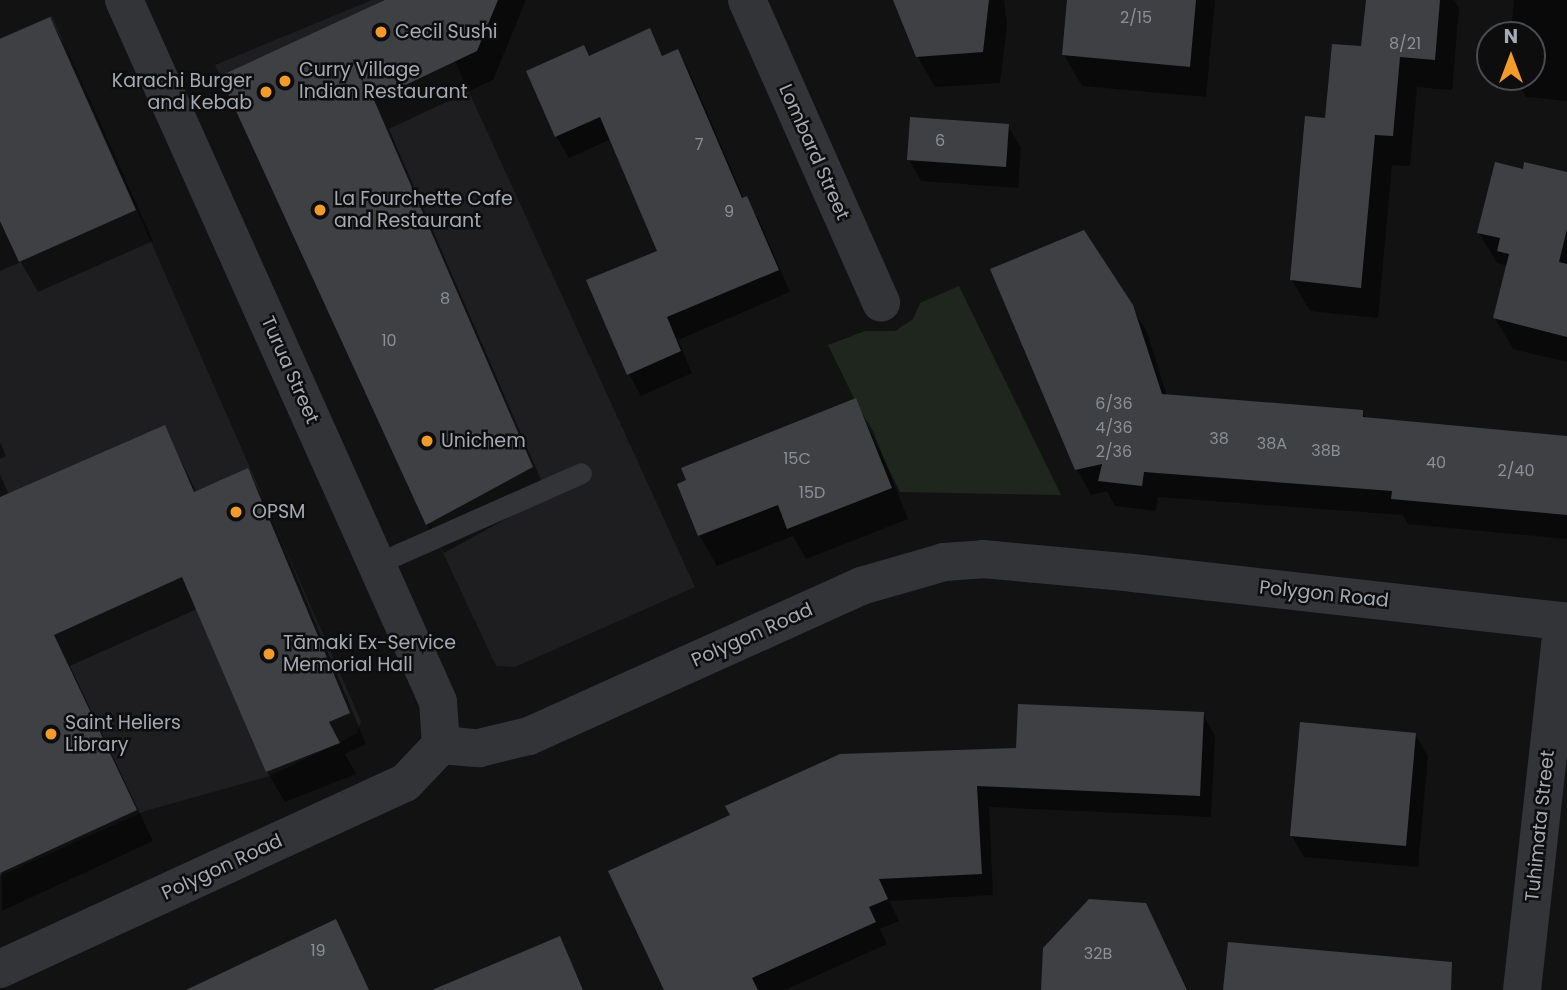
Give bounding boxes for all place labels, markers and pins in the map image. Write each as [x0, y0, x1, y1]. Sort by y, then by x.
place label: Cecil Sushi [395, 21, 497, 43]
marker: Cecil Sushi [373, 24, 389, 40]
place label: Curry Village Indian Restaurant [299, 59, 468, 103]
place label: Karachi Burger and Kebab [112, 70, 252, 114]
marker: Curry Village Indian Restaurant [277, 73, 293, 89]
marker: Karachi Burger and Kebab [258, 84, 274, 100]
place label: La Fourchette Cafe and Restaurant [334, 188, 513, 232]
marker: La Fourchette Cafe and Restaurant [312, 202, 328, 218]
place label: Unichem [441, 430, 526, 452]
marker: Unichem [419, 433, 435, 449]
place label: OPSM [252, 501, 305, 523]
marker: OPSM [226, 502, 246, 522]
place label: Tāmaki Ex-Service Memorial Hall [283, 632, 456, 676]
marker: Tāmaki Ex-Service Memorial Hall [261, 646, 277, 662]
place label: Saint Heliers Library [65, 712, 181, 756]
marker: Saint Heliers Library [43, 726, 59, 742]

